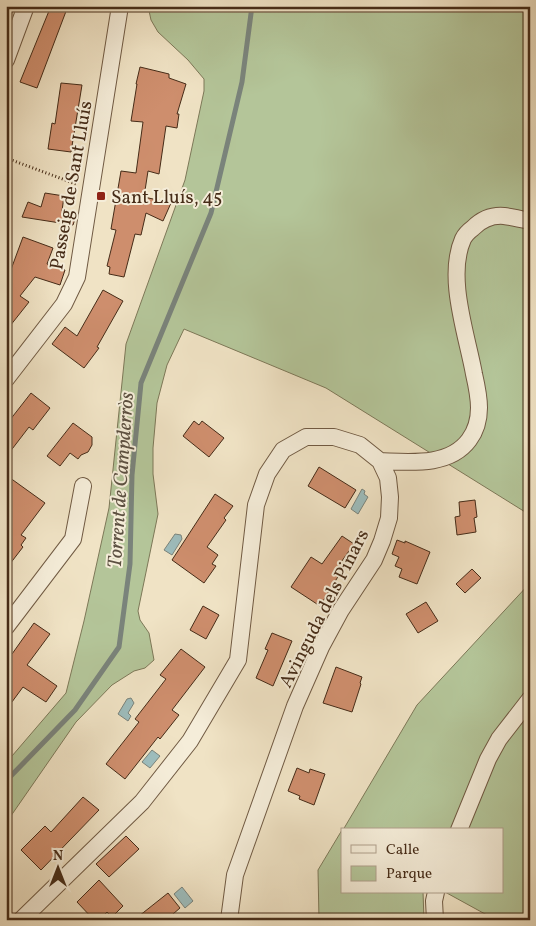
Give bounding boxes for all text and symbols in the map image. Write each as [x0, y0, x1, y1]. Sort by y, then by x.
street label: Passeig de Sant Lluís [44, 99, 100, 272]
place label: Sant Lluís, 45 [111, 185, 222, 211]
marker: Sant Lluís, 45 [95, 190, 107, 202]
water label: Torrent de Campderròs [102, 391, 142, 569]
street label: Avinguda dels Pinars [274, 525, 376, 693]
legend [341, 828, 504, 894]
text: Calle [386, 840, 419, 861]
north arrow [32, 844, 82, 894]
text: N [53, 847, 63, 866]
text: Parque [386, 864, 432, 885]

